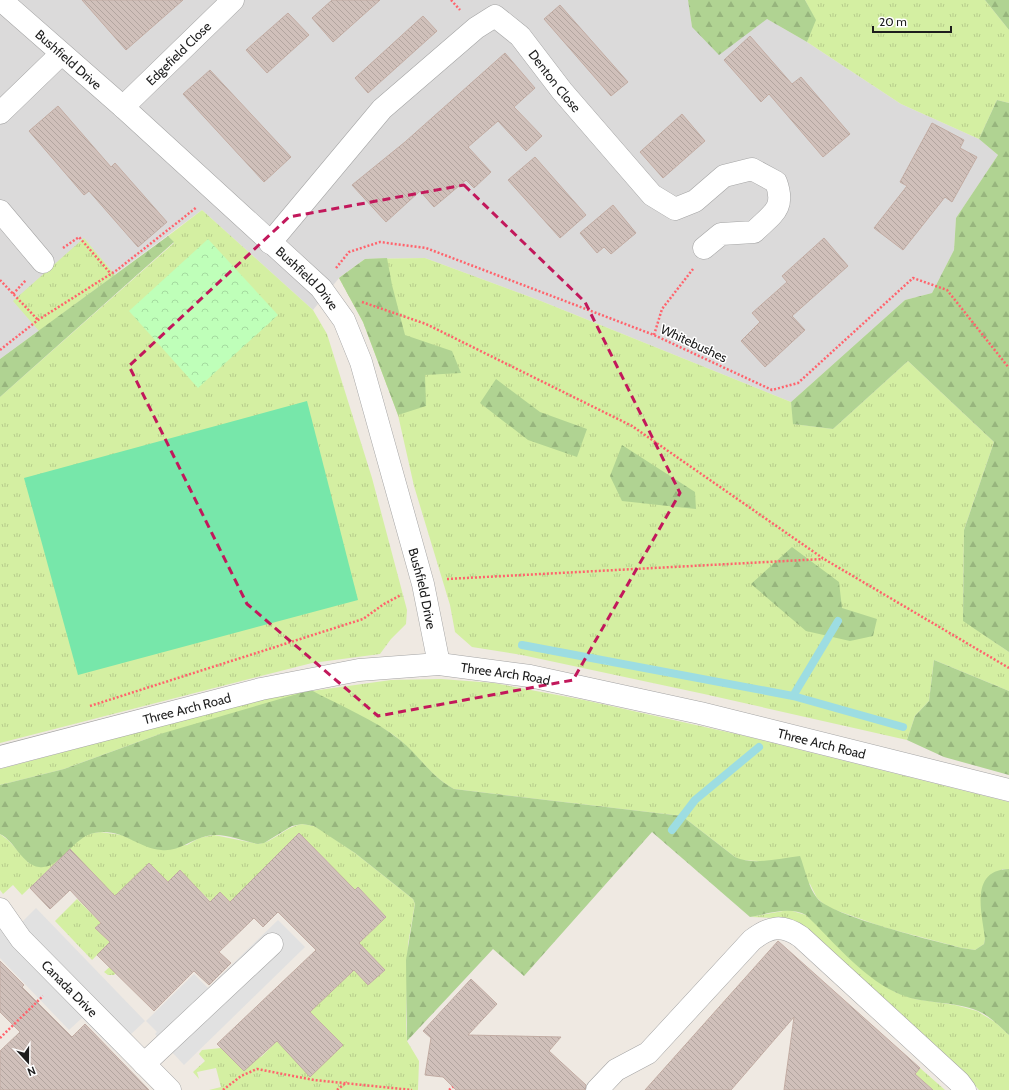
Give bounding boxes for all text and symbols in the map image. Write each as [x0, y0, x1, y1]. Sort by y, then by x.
scale bar [873, 8, 951, 34]
text: 20 m [879, 14, 907, 29]
street label: Edgefield Close [142, 18, 214, 89]
street label: Bushfield Drive [32, 26, 105, 93]
street label: Denton Close [525, 46, 585, 116]
street label: Bushfield Drive [273, 243, 342, 313]
street label: Whitebushes [658, 321, 730, 366]
street label: Bushfield Drive [405, 546, 440, 631]
street label: Three Arch Road [460, 659, 552, 688]
street label: Three Arch Road [141, 689, 232, 727]
street label: Three Arch Road [776, 725, 867, 762]
street label: Canada Drive [38, 957, 101, 1020]
north arrow [8, 1042, 48, 1082]
text: N [25, 1063, 38, 1079]

